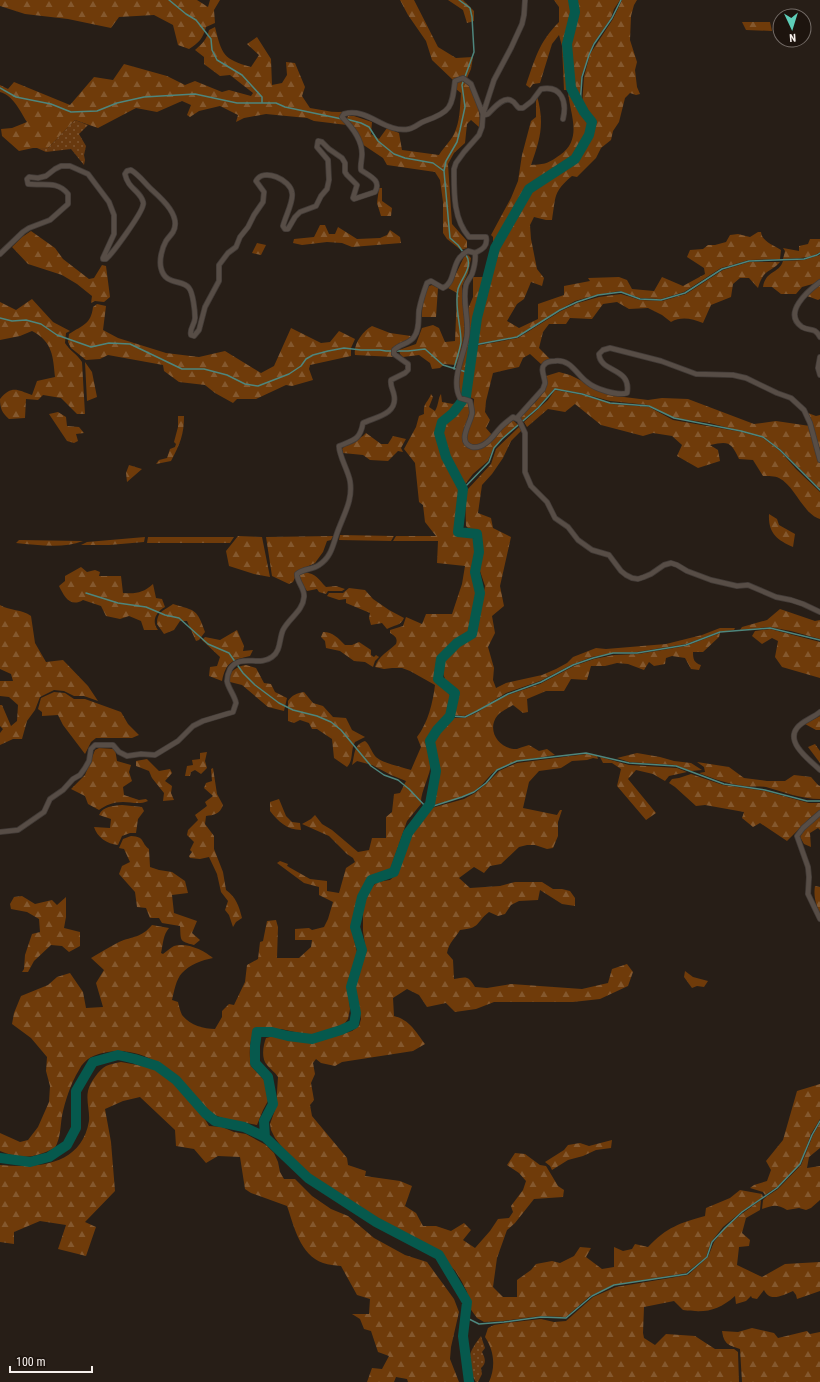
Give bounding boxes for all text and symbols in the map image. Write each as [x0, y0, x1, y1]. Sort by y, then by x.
north arrow [772, 8, 812, 48]
text: N [789, 31, 796, 44]
scale bar [10, 1348, 92, 1374]
text: 100 m [16, 1355, 46, 1369]

